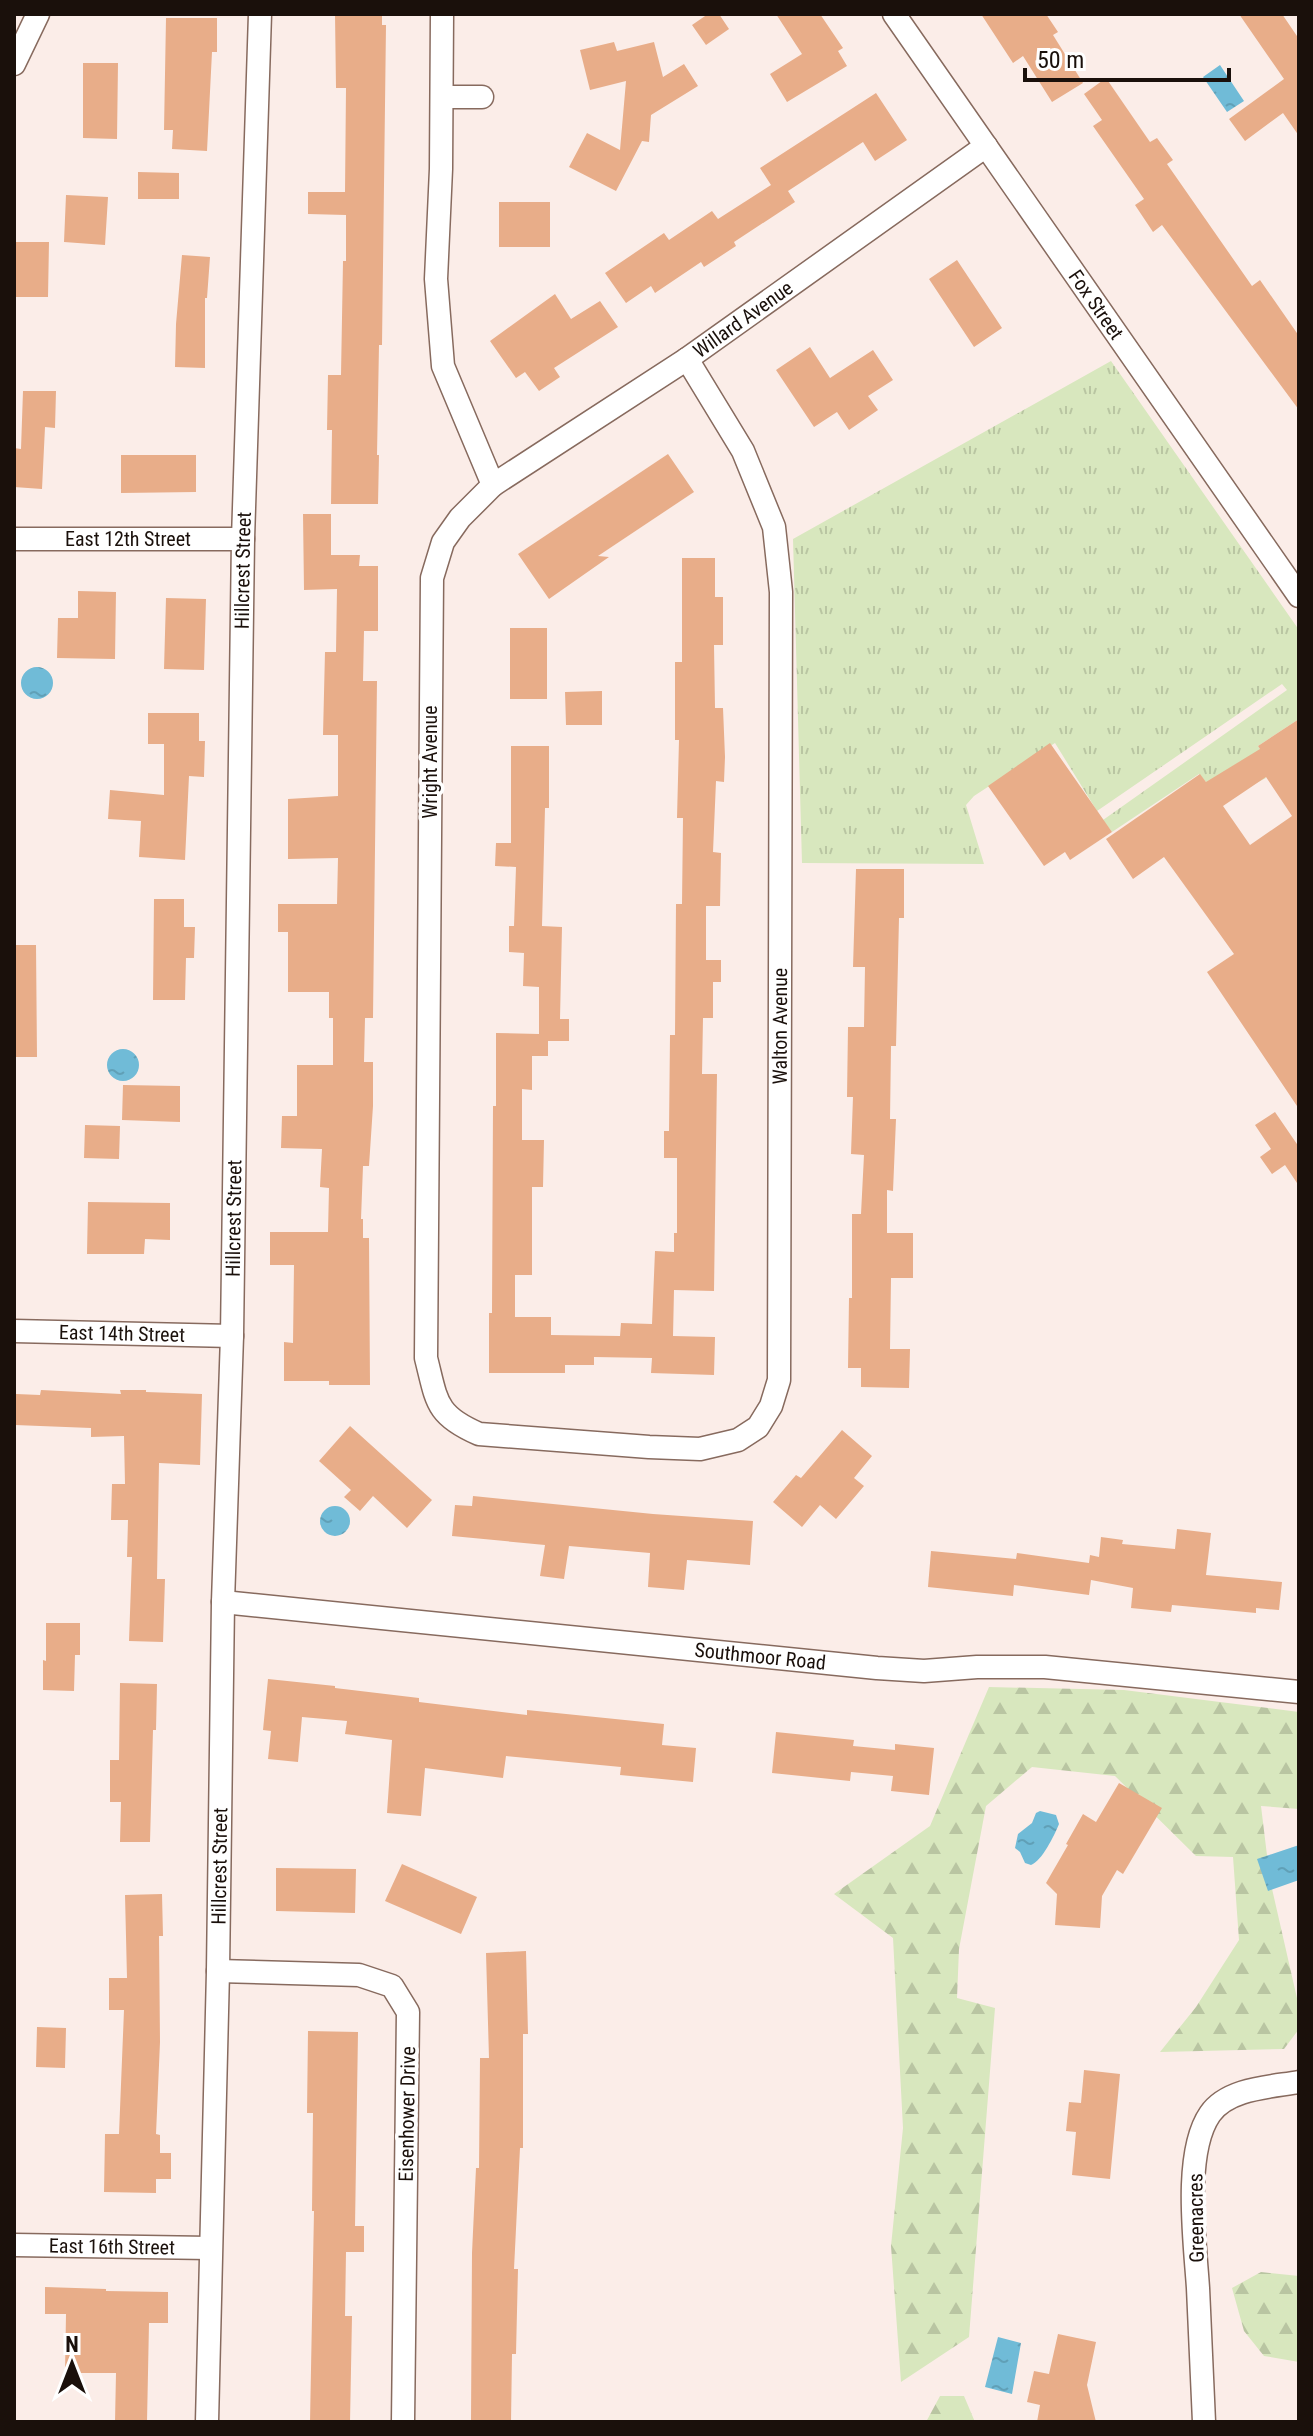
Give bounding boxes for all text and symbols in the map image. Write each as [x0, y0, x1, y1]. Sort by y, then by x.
scale bar [1025, 32, 1229, 82]
text: 50 m [1037, 46, 1084, 74]
street label: Fox Street [1064, 265, 1129, 344]
street label: Willard Avenue [688, 276, 797, 363]
street label: Hillcrest Street [230, 511, 256, 629]
street label: East 12th Street [65, 527, 191, 551]
street label: Wright Avenue [418, 705, 442, 819]
street label: Walton Avenue [768, 968, 792, 1085]
street label: Hillcrest Street [221, 1159, 246, 1277]
street label: East 14th Street [59, 1320, 185, 1347]
street label: Southmoor Road [694, 1638, 827, 1675]
street label: Hillcrest Street [207, 1807, 232, 1925]
street label: Eisenhower Drive [394, 2046, 420, 2182]
street label: Greenacres [1183, 2173, 1209, 2263]
street label: East 16th Street [49, 2234, 175, 2259]
north arrow [32, 2324, 112, 2404]
text: N [65, 2332, 79, 2357]

